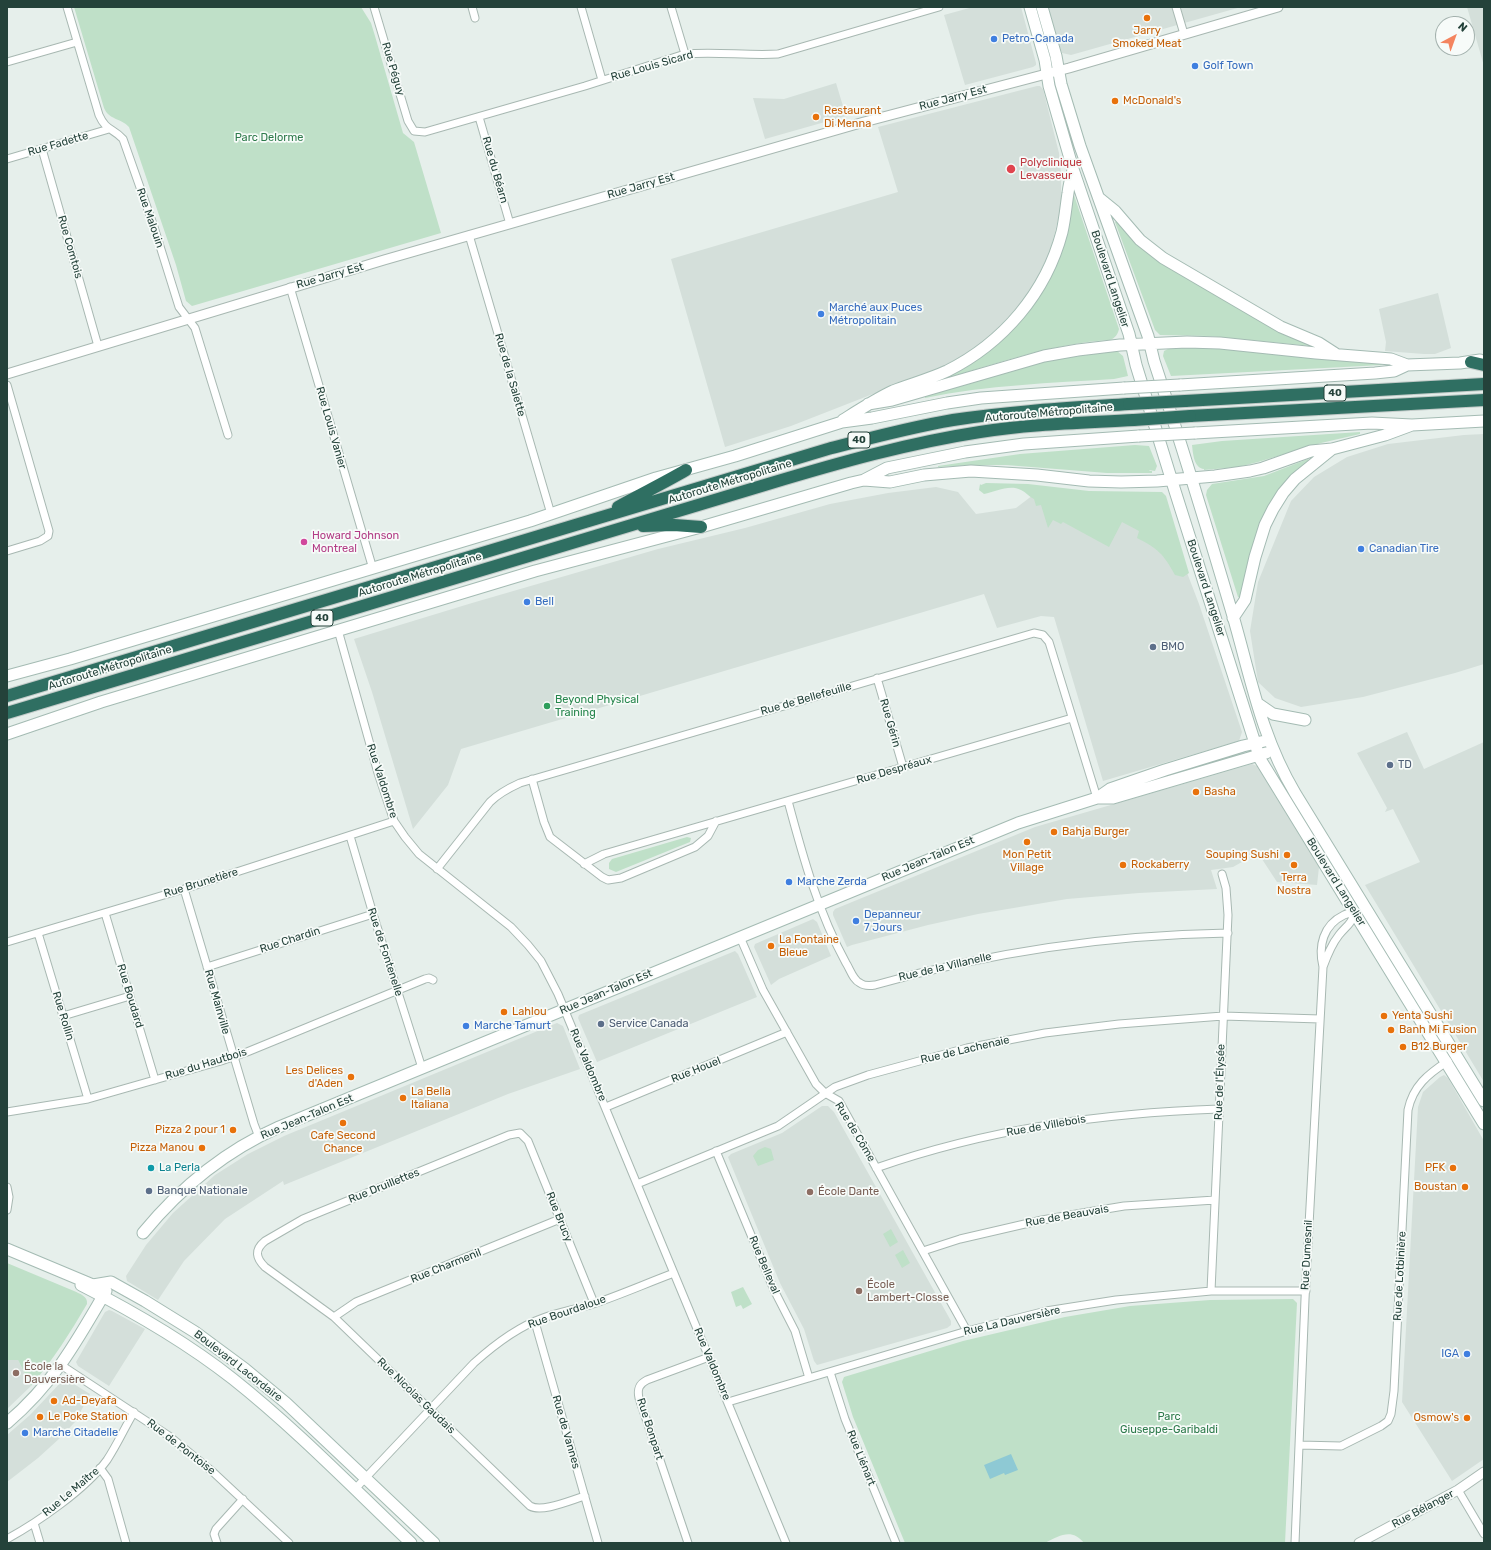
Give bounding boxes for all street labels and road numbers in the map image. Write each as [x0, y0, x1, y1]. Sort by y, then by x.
street label: Rue Péguy [379, 41, 407, 97]
street label: Rue Louis Sicard [609, 48, 695, 84]
street label: Rue Jarry Est [918, 83, 988, 113]
street label: Rue Fadette [26, 129, 90, 159]
street label: Rue du Béarn [479, 135, 511, 205]
street label: Rue Jarry Est [606, 170, 676, 202]
street label: Rue Malouin [134, 186, 166, 250]
street label: Rue Comtois [55, 214, 85, 280]
street label: Boulevard Langelier [1088, 229, 1132, 329]
street label: Rue Jarry Est [295, 260, 365, 292]
street label: Rue de la Salette [492, 332, 528, 418]
street label: Rue Louis Vanier [313, 385, 349, 471]
road number: 40 [1324, 385, 1346, 401]
street label: Autoroute Métropolitaine [985, 401, 1113, 425]
road number: 40 [848, 432, 870, 448]
street label: Autoroute Métropolitaine [667, 457, 793, 507]
street label: Boulevard Langelier [1184, 538, 1228, 638]
street label: Autoroute Métropolitaine [357, 550, 483, 600]
road number: 40 [311, 610, 333, 626]
street label: Autoroute Métropolitaine [47, 643, 173, 693]
street label: Rue de Bellefeuille [759, 680, 853, 718]
street label: Rue Gérin [877, 697, 903, 749]
street label: Rue Valdombre [364, 742, 400, 820]
street label: Rue Despréaux [855, 753, 933, 787]
street label: Rue Jean-Talon Est [880, 833, 976, 885]
street label: Boulevard Langelier [1304, 835, 1368, 929]
street label: Rue Brunetière [162, 865, 240, 901]
street label: Rue de Fontenelle [364, 906, 406, 998]
street label: Rue Chardin [258, 924, 322, 956]
street label: Rue de la Villanelle [897, 950, 993, 984]
street label: Rue Boudard [114, 962, 146, 1030]
street label: Rue Jean-Talon Est [558, 966, 654, 1018]
street label: Rue Mainville [201, 968, 233, 1036]
street label: Rue Rollin [49, 990, 77, 1042]
street label: Rue Valdombre [567, 1027, 609, 1103]
street label: Rue de Lachenaie [919, 1033, 1011, 1067]
street label: Rue de l'Élysée [1212, 1044, 1228, 1120]
street label: Rue du Hautbois [164, 1045, 248, 1083]
street label: Rue Houel [669, 1054, 723, 1086]
street label: Rue Jean-Talon Est [259, 1091, 355, 1143]
street label: Rue de Côme [832, 1100, 878, 1164]
street label: Rue de Villebois [1005, 1113, 1087, 1139]
street label: Rue Druillettes [346, 1166, 422, 1206]
street label: Rue Brucy [543, 1190, 575, 1244]
street label: Rue de Beauvais [1024, 1202, 1110, 1230]
street label: Rue Dumesnil [1299, 1219, 1315, 1291]
street label: Rue de Lotbinière [1391, 1231, 1409, 1321]
street label: Rue Belleval [746, 1234, 782, 1296]
street label: Rue Charmenil [409, 1246, 483, 1286]
street label: Rue Bourdaloue [526, 1293, 608, 1331]
street label: Rue La Dauversière [962, 1303, 1062, 1339]
street label: Rue Valdombre [691, 1326, 733, 1402]
street label: Boulevard Lacordaire [191, 1327, 285, 1405]
street label: Rue Nicolas Gaudais [374, 1355, 458, 1437]
street label: Rue de Vannes [549, 1394, 583, 1470]
street label: Rue Bonpart [634, 1396, 666, 1462]
street label: Rue de Pontoise [144, 1416, 218, 1478]
street label: Rue Liénart [844, 1428, 878, 1488]
street label: Rue Le Maître [40, 1465, 102, 1519]
street label: Rue Bélanger [1390, 1487, 1456, 1531]

